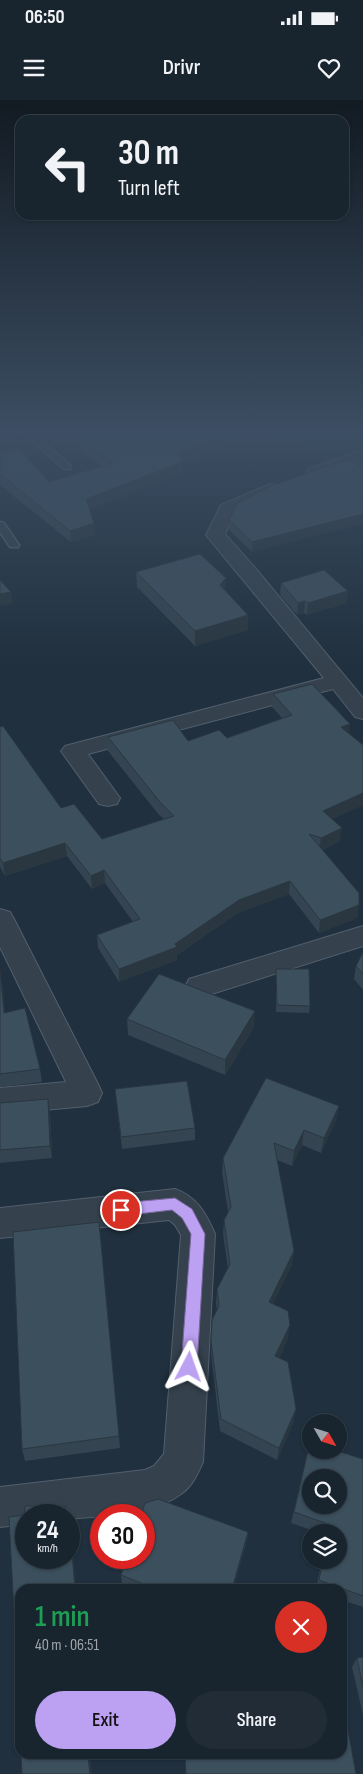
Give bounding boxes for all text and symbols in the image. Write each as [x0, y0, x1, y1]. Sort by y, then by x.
text: 06:50 [25, 6, 65, 29]
icon: menu [20, 54, 48, 82]
text: Drivr [163, 54, 200, 81]
icon: heart [315, 54, 343, 82]
text: 30 m [118, 132, 179, 175]
icon: left [35, 135, 100, 200]
text: Turn left [118, 175, 180, 202]
pin [100, 1189, 142, 1231]
icon: arrive [107, 1196, 135, 1224]
position arrow [162, 1340, 214, 1392]
north arrow [302, 1414, 348, 1459]
map controls [302, 1414, 347, 1569]
button: search [302, 1469, 347, 1514]
speed limit sign: 30 [90, 1504, 155, 1569]
text: 24 [36, 1515, 59, 1546]
button: layers [302, 1524, 347, 1569]
text: km/h [37, 1541, 58, 1556]
text: 1 min [35, 1599, 90, 1635]
button: close [275, 1601, 327, 1653]
text: 40 m · 06:51 [35, 1636, 99, 1655]
button: Exit [35, 1691, 176, 1749]
button: Share [186, 1691, 327, 1749]

